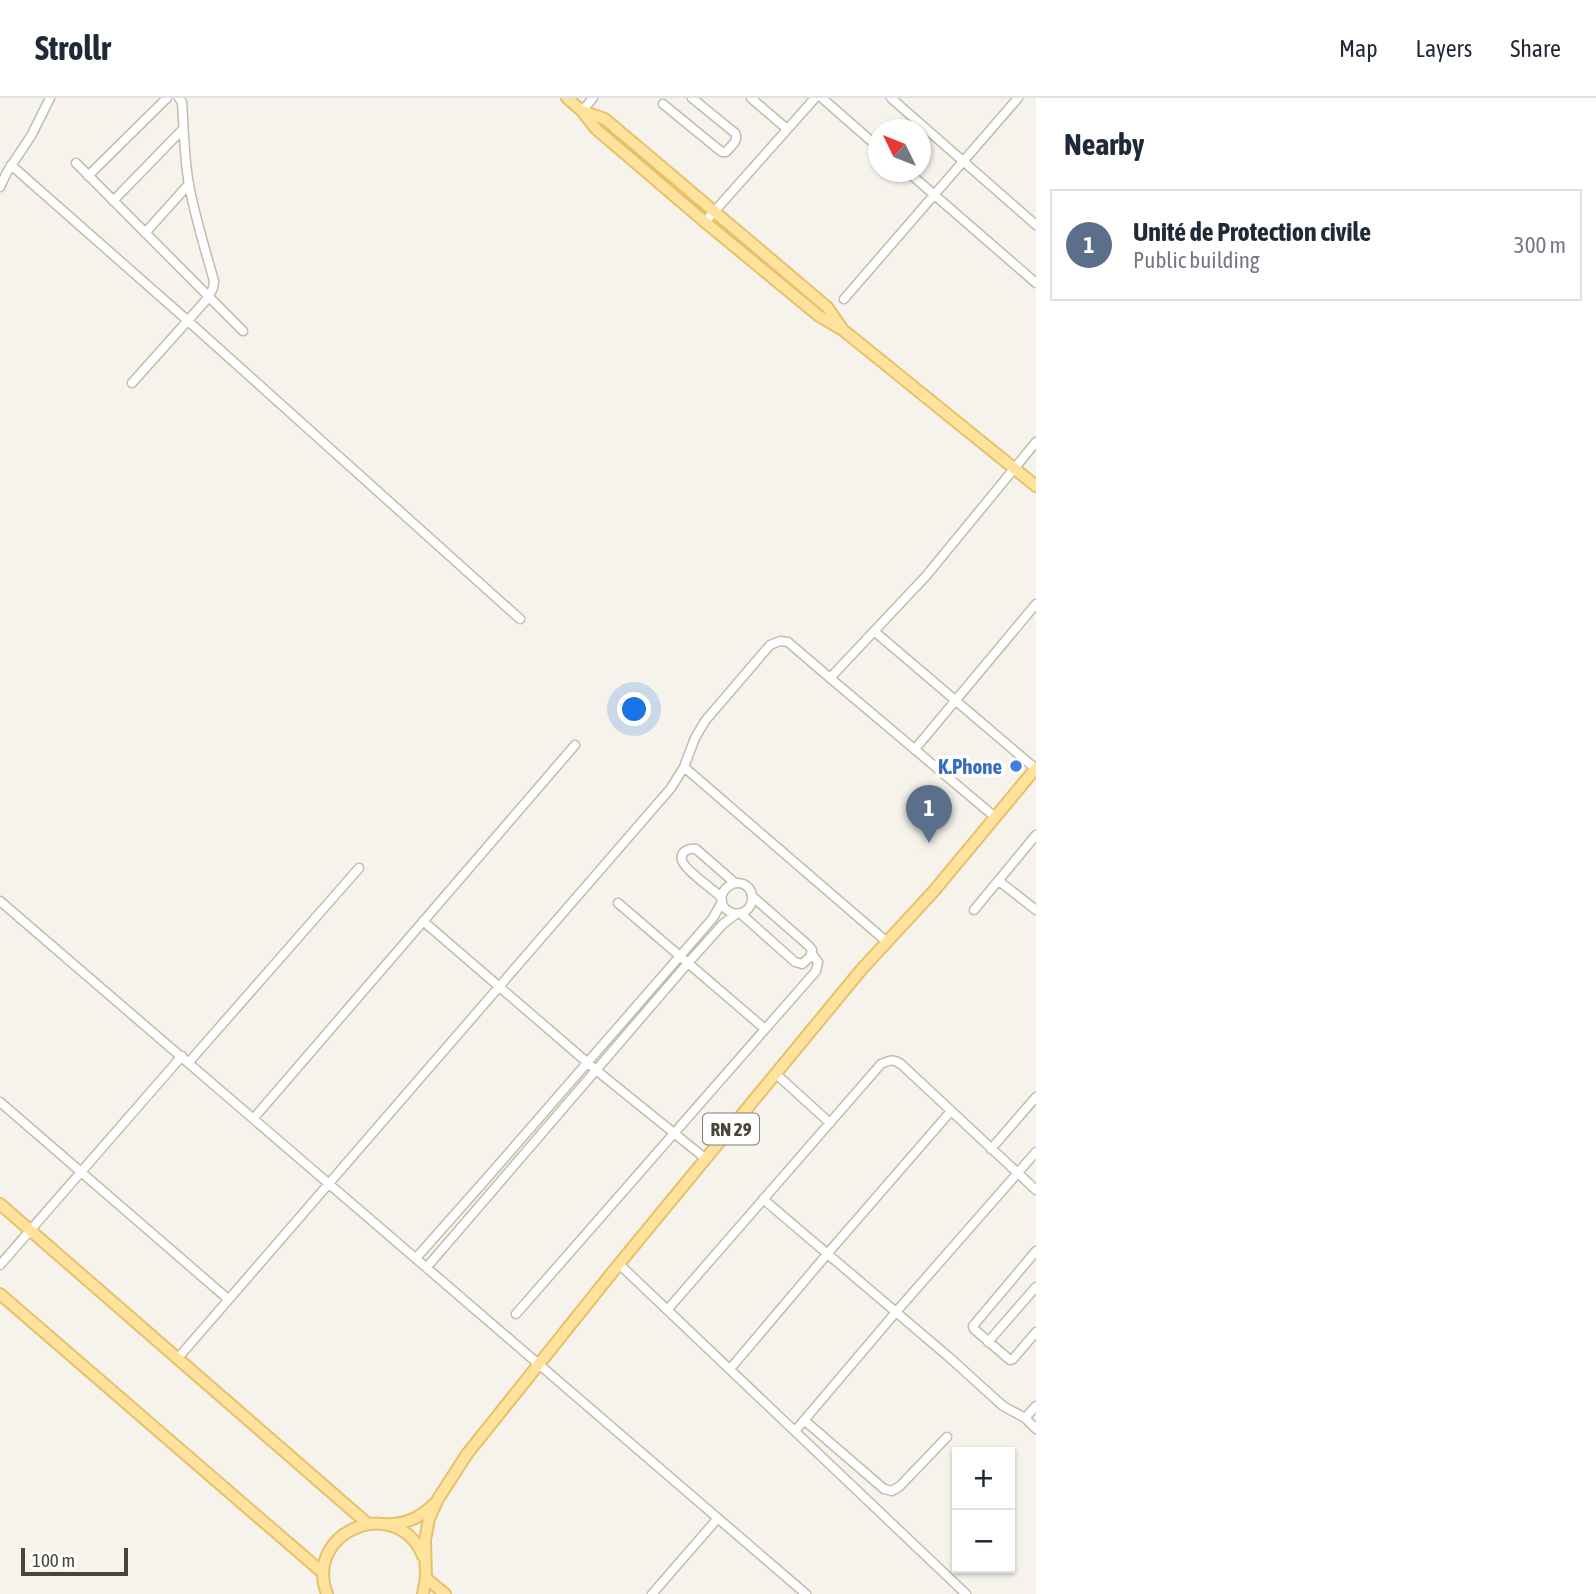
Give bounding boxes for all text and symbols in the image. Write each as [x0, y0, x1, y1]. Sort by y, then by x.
text: Strollr [35, 29, 111, 67]
text: Map [1339, 35, 1378, 62]
text: Layers [1416, 35, 1472, 62]
text: Share [1510, 35, 1561, 62]
north arrow [868, 119, 931, 182]
text: Nearby [1064, 127, 1144, 161]
text: Unité de Protection civile [1133, 217, 1371, 247]
text: 1 [1084, 232, 1094, 258]
text: 300 m [1514, 232, 1566, 258]
text: Public building [1133, 247, 1260, 273]
your location [617, 692, 651, 726]
place label: K.Phone [938, 754, 1002, 778]
marker: K.Phone [1008, 758, 1024, 774]
pin: 1 [906, 785, 952, 843]
road number: RN 29 [703, 1113, 759, 1144]
map controls [952, 1447, 1015, 1573]
button: + [952, 1447, 1015, 1510]
button: − [952, 1510, 1015, 1573]
scale bar [21, 1545, 128, 1577]
text: 100 m [32, 1549, 75, 1571]

